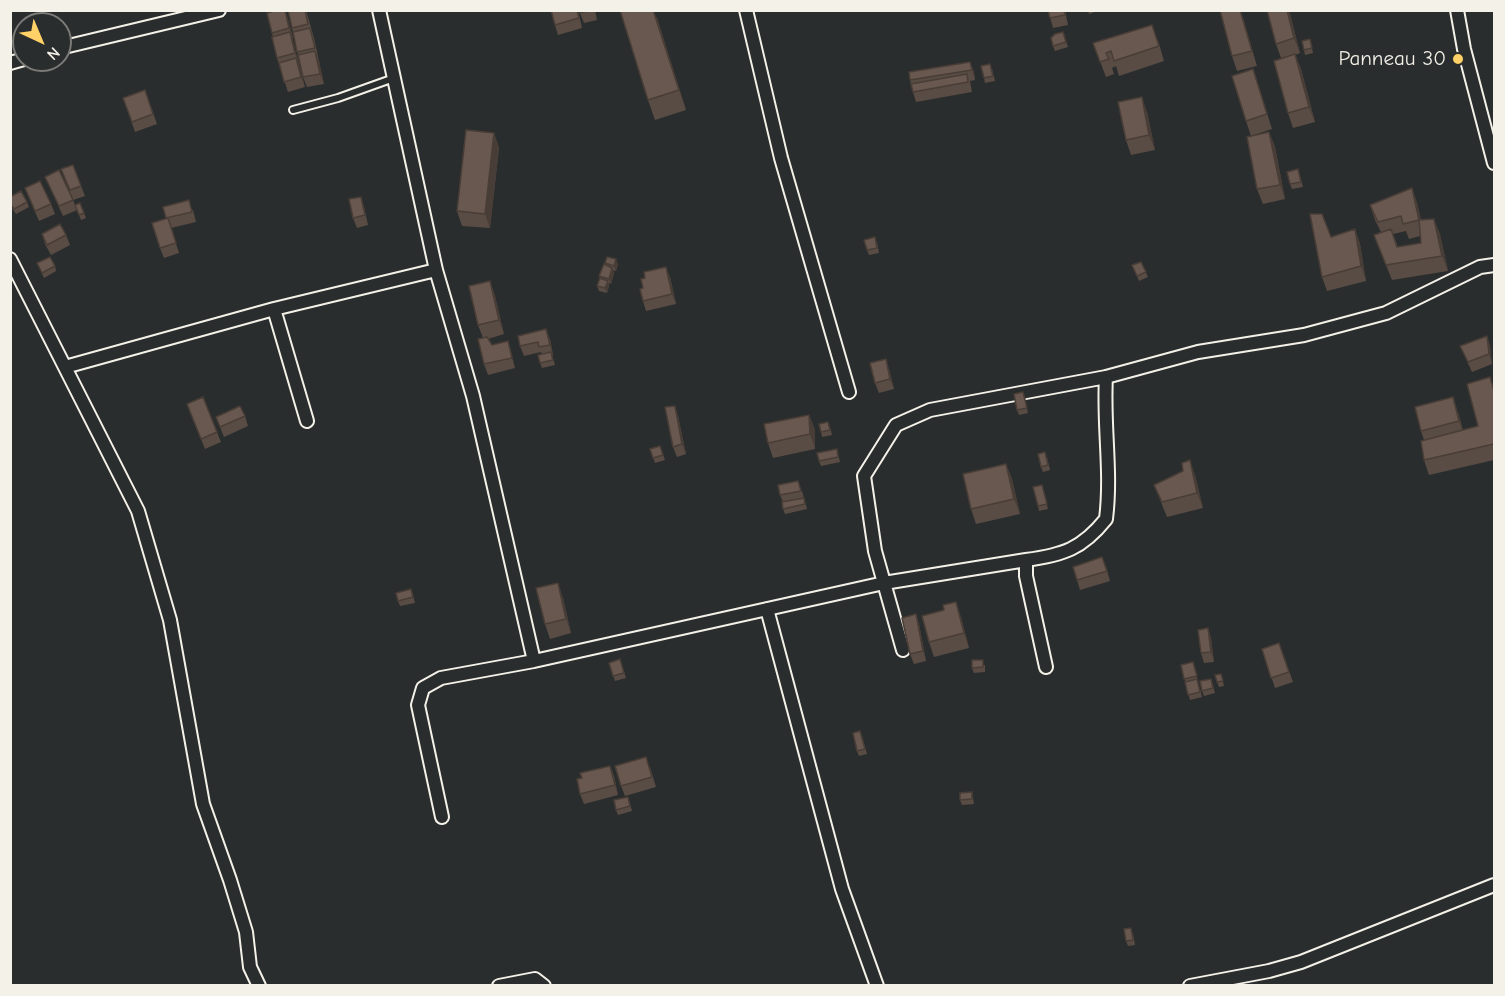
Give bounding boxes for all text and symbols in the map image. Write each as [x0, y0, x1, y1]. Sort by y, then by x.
north arrow [12, 12, 72, 72]
text: N [43, 43, 63, 64]
place label: Panneau 30 [1339, 46, 1446, 72]
marker: Panneau 30 [1451, 52, 1465, 66]

